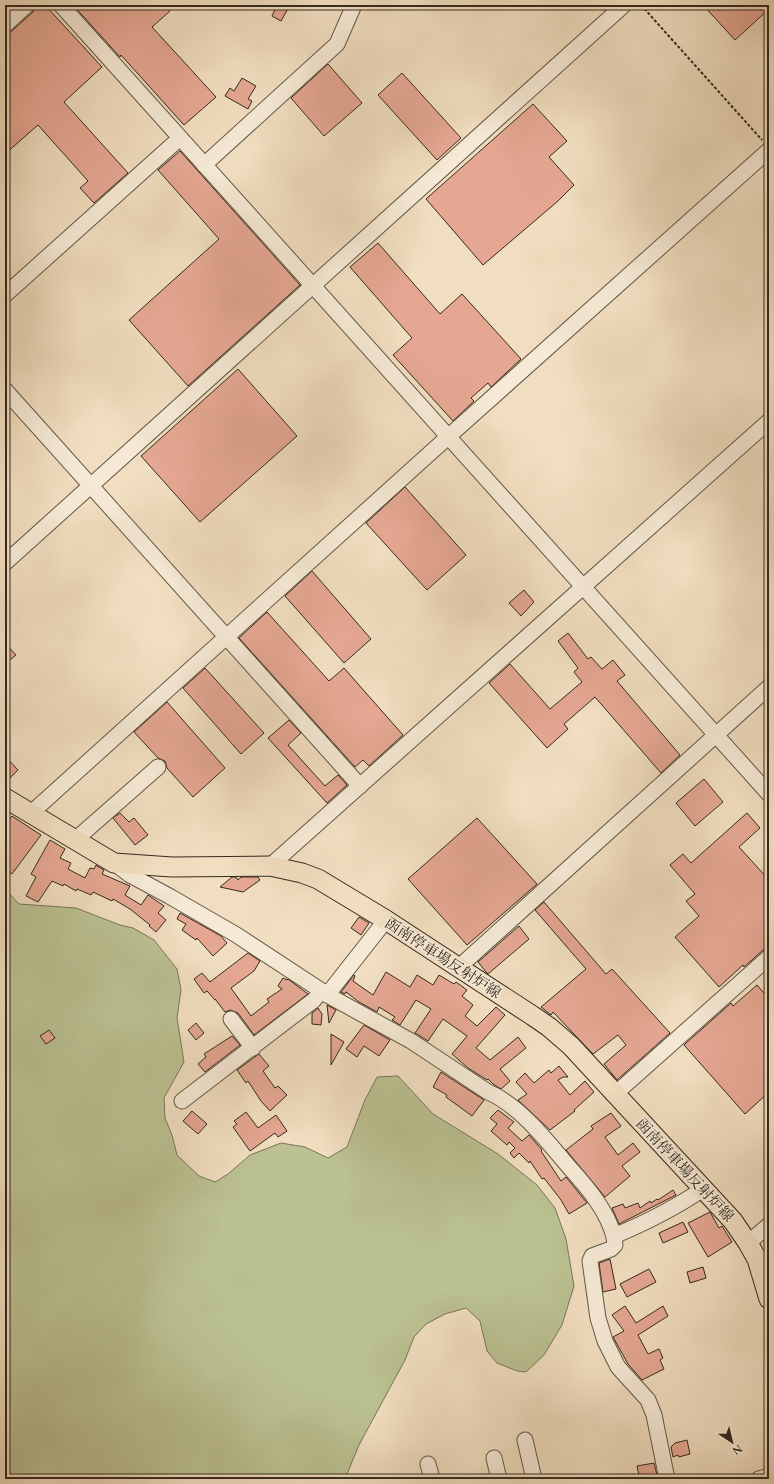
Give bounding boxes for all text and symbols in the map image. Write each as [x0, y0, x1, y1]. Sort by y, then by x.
street label: 函南停車場反射炉線 [381, 913, 505, 1002]
street label: 函南停車場反射炉線 [632, 1114, 738, 1226]
north arrow [712, 1422, 752, 1462]
text: N [730, 1442, 745, 1459]

